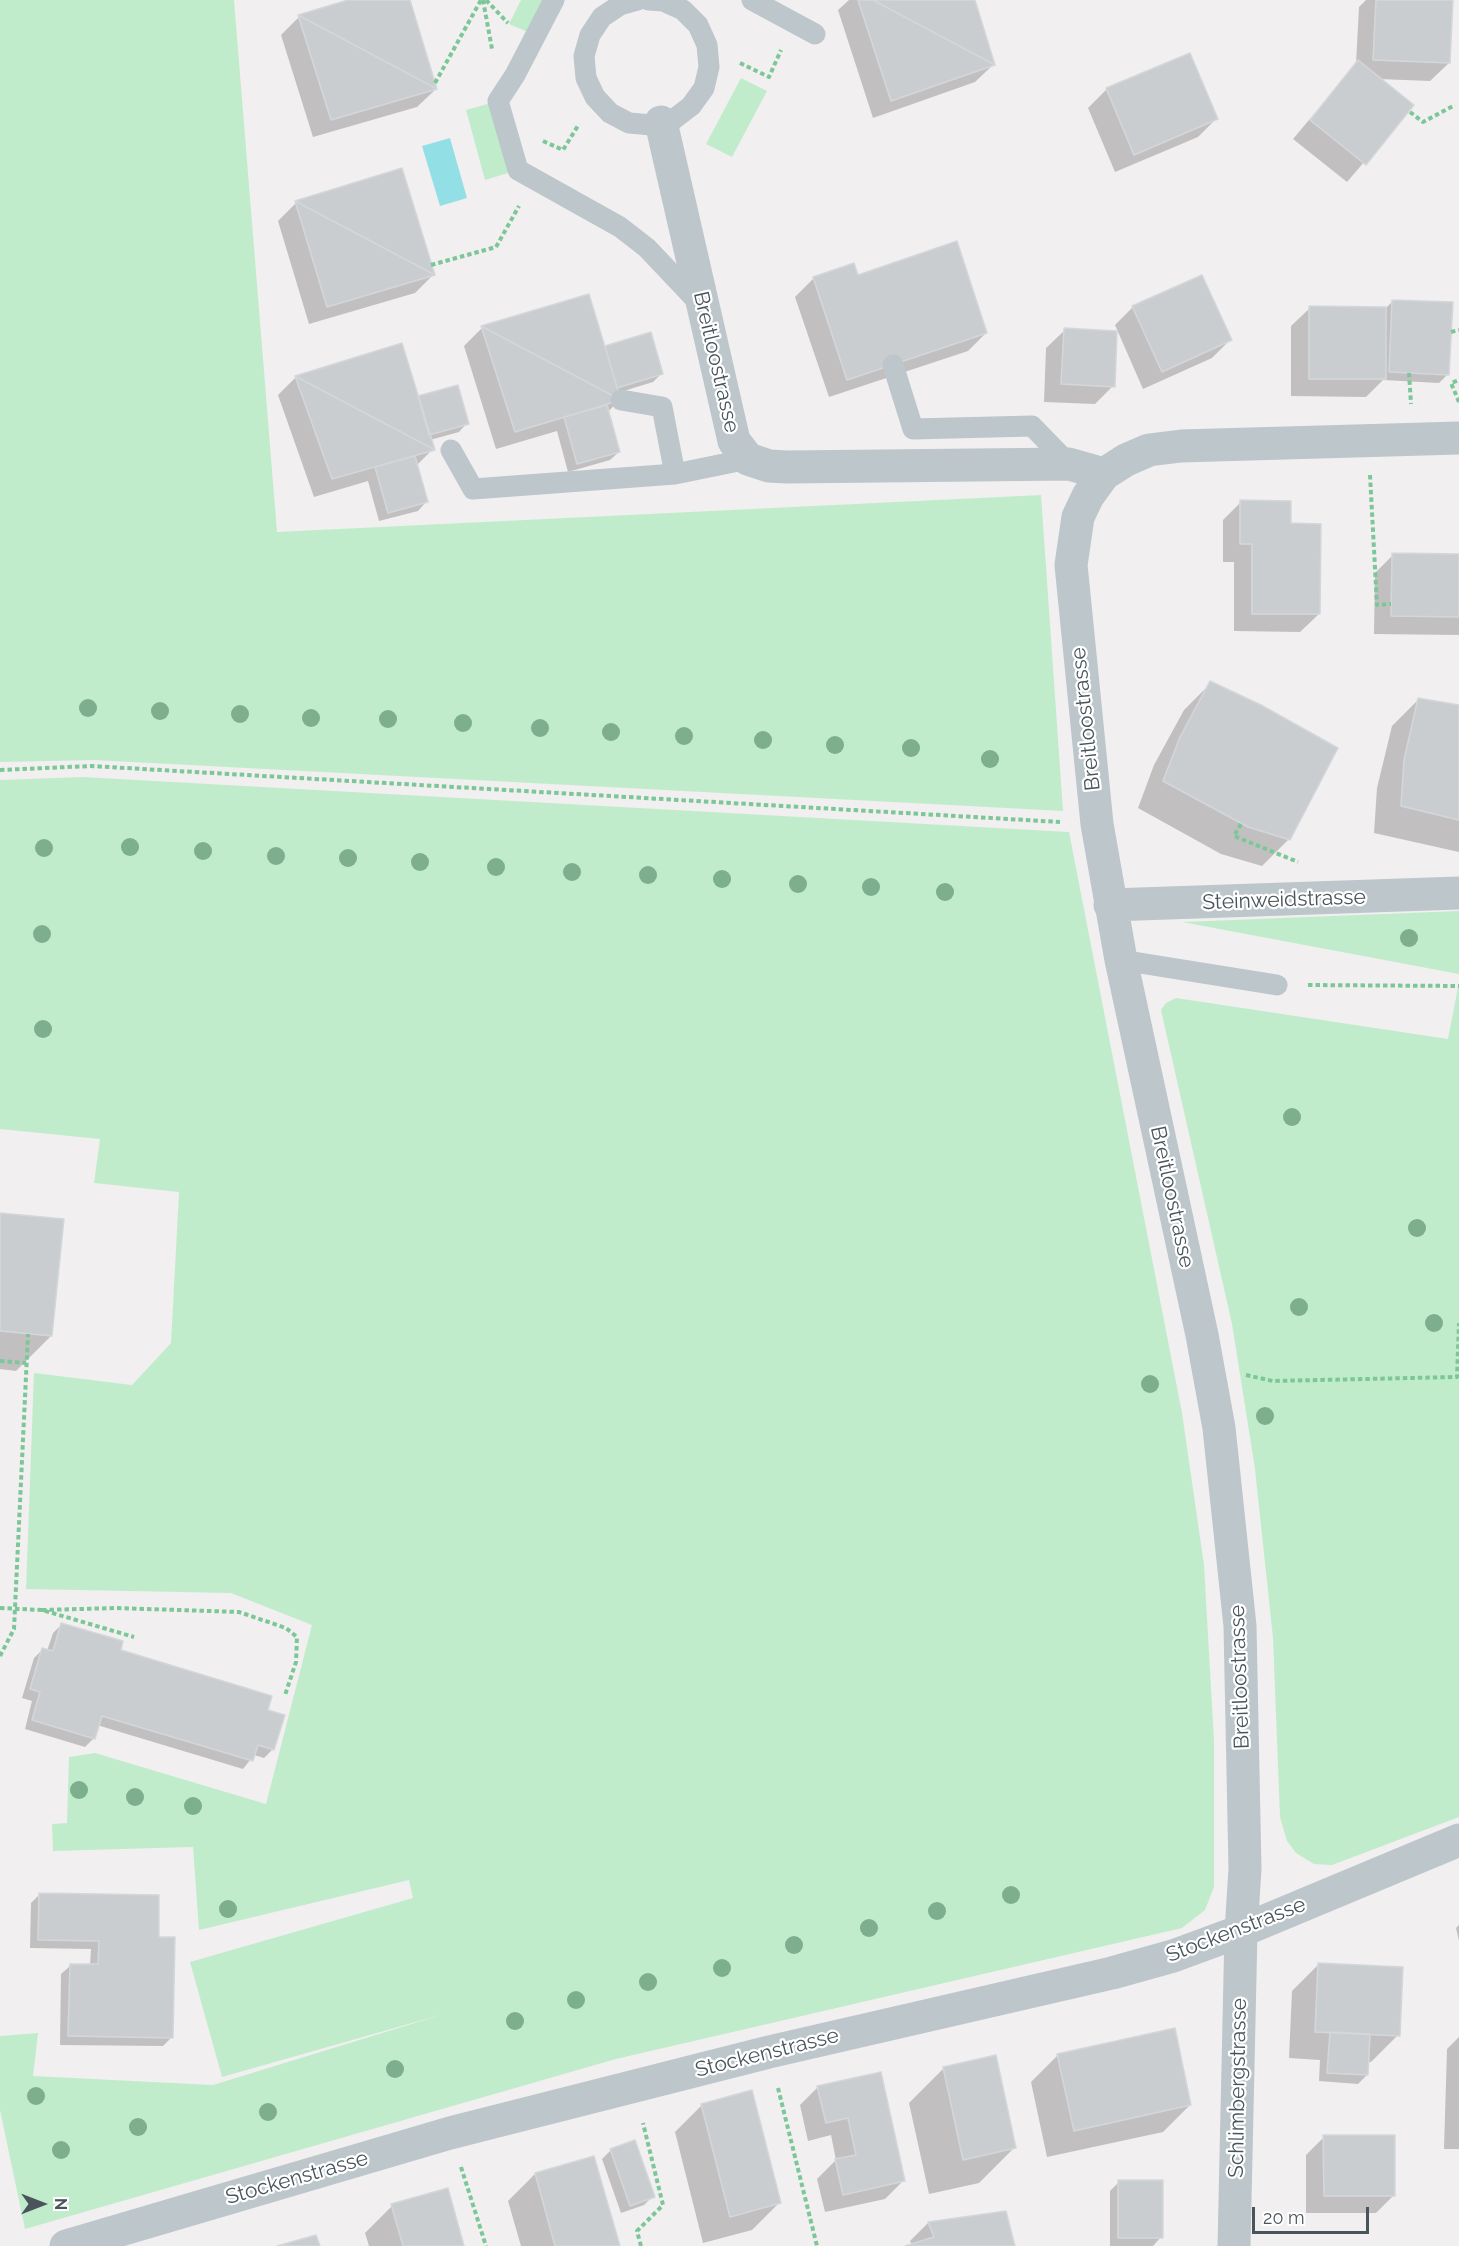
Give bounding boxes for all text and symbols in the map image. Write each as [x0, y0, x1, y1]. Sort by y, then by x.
street label: Breitloostrasse [688, 289, 744, 435]
street label: Breitloostrasse [1066, 646, 1106, 792]
street label: Steinweidstrasse [1202, 885, 1366, 915]
street label: Breitloostrasse [1145, 1124, 1199, 1270]
street label: Breitloostrasse [1225, 1604, 1255, 1750]
street label: Stockenstrasse [1163, 1892, 1309, 1968]
street label: Schlimbergstrasse [1224, 1998, 1252, 2178]
street label: Stockenstrasse [693, 2023, 841, 2083]
street label: Stockenstrasse [223, 2146, 371, 2210]
north arrow [12, 2174, 72, 2234]
scale bar [1255, 2195, 1372, 2233]
text: N [51, 2198, 70, 2210]
text: 20 m [1263, 2207, 1305, 2228]

